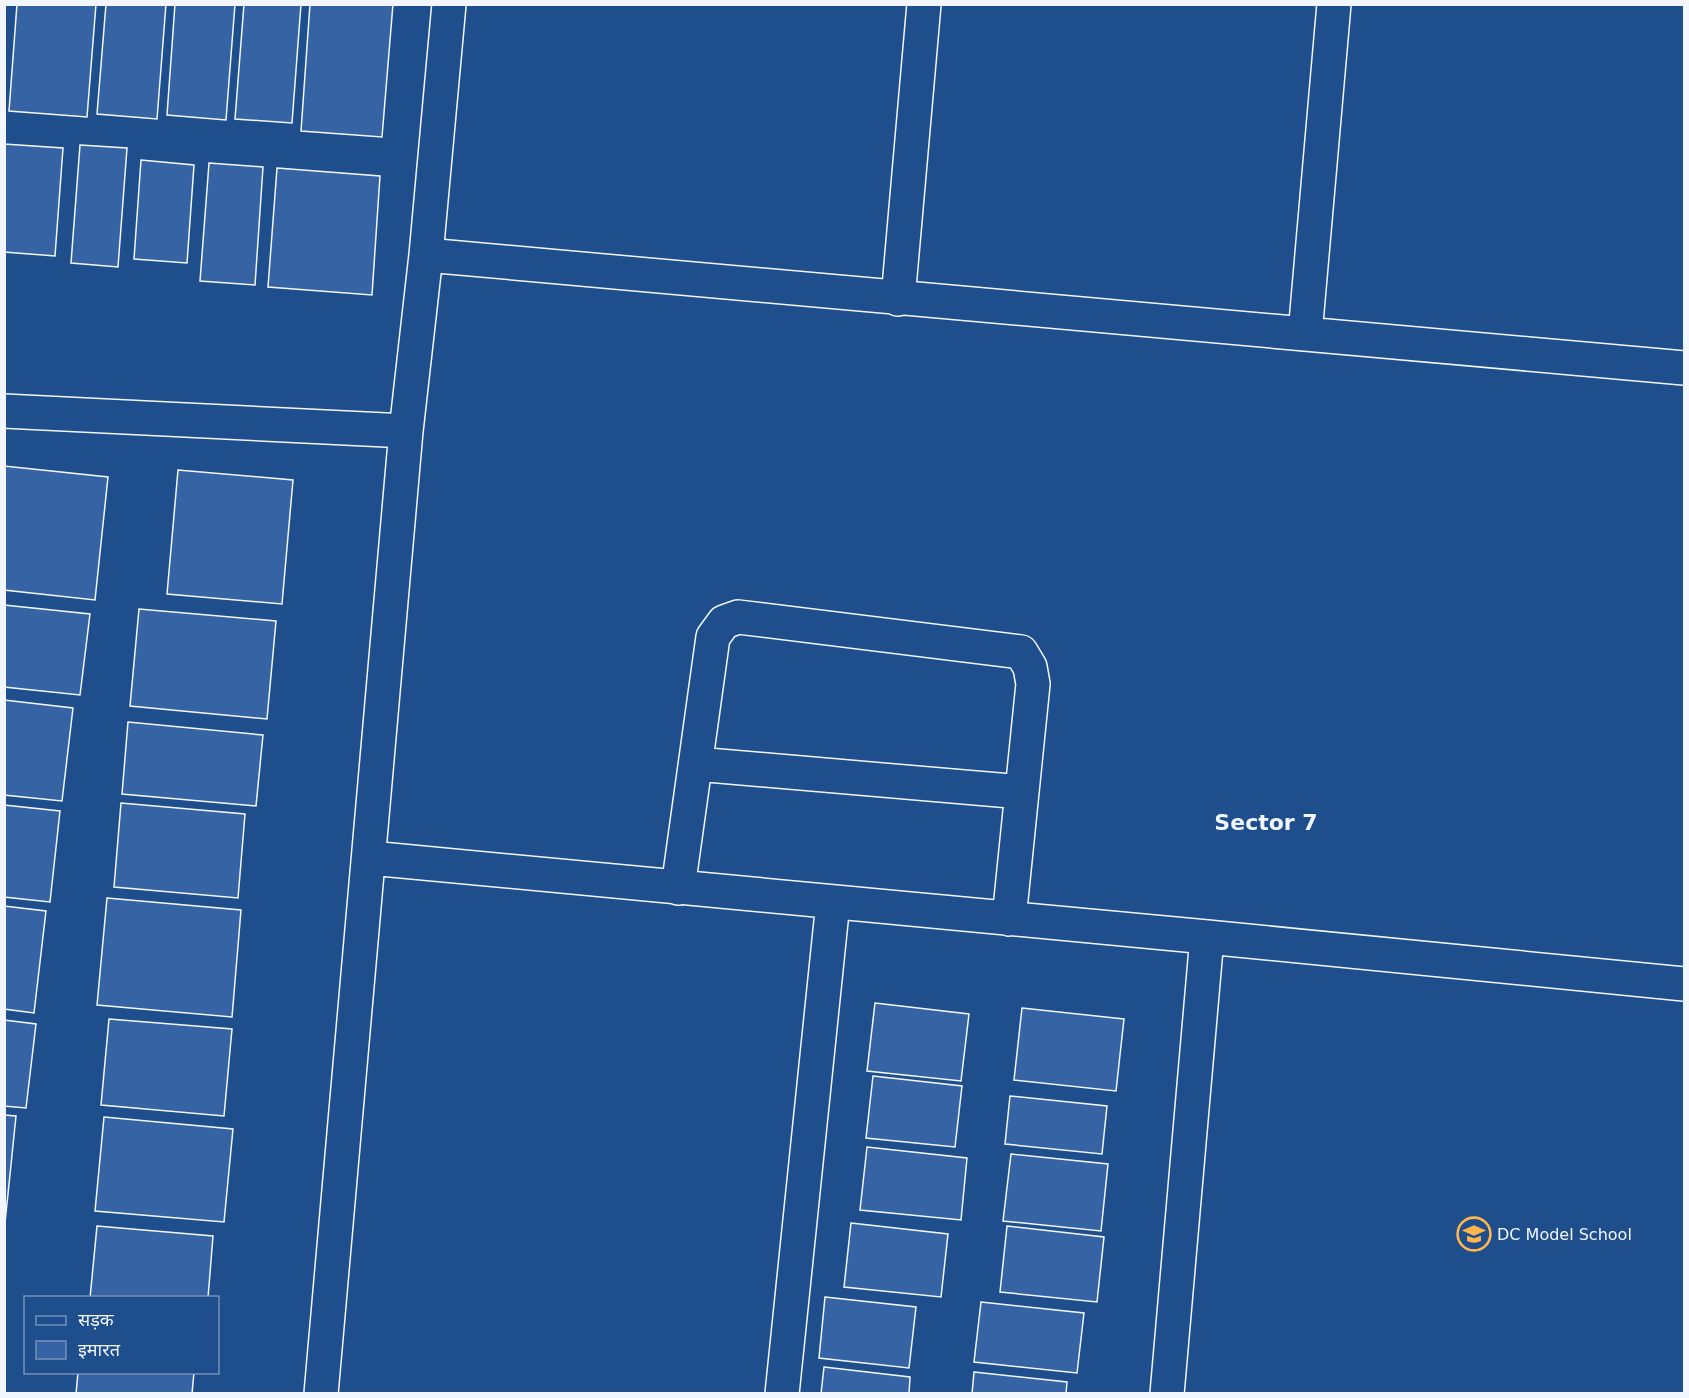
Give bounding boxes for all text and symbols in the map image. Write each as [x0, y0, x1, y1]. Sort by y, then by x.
district label: Sector 7 [1214, 810, 1318, 835]
school or university icon: DC Model School [1456, 1216, 1492, 1252]
place label: DC Model School [1497, 1225, 1632, 1244]
legend [24, 1296, 219, 1374]
text: सड़क [78, 1309, 115, 1330]
text: इमारत [78, 1339, 121, 1360]

